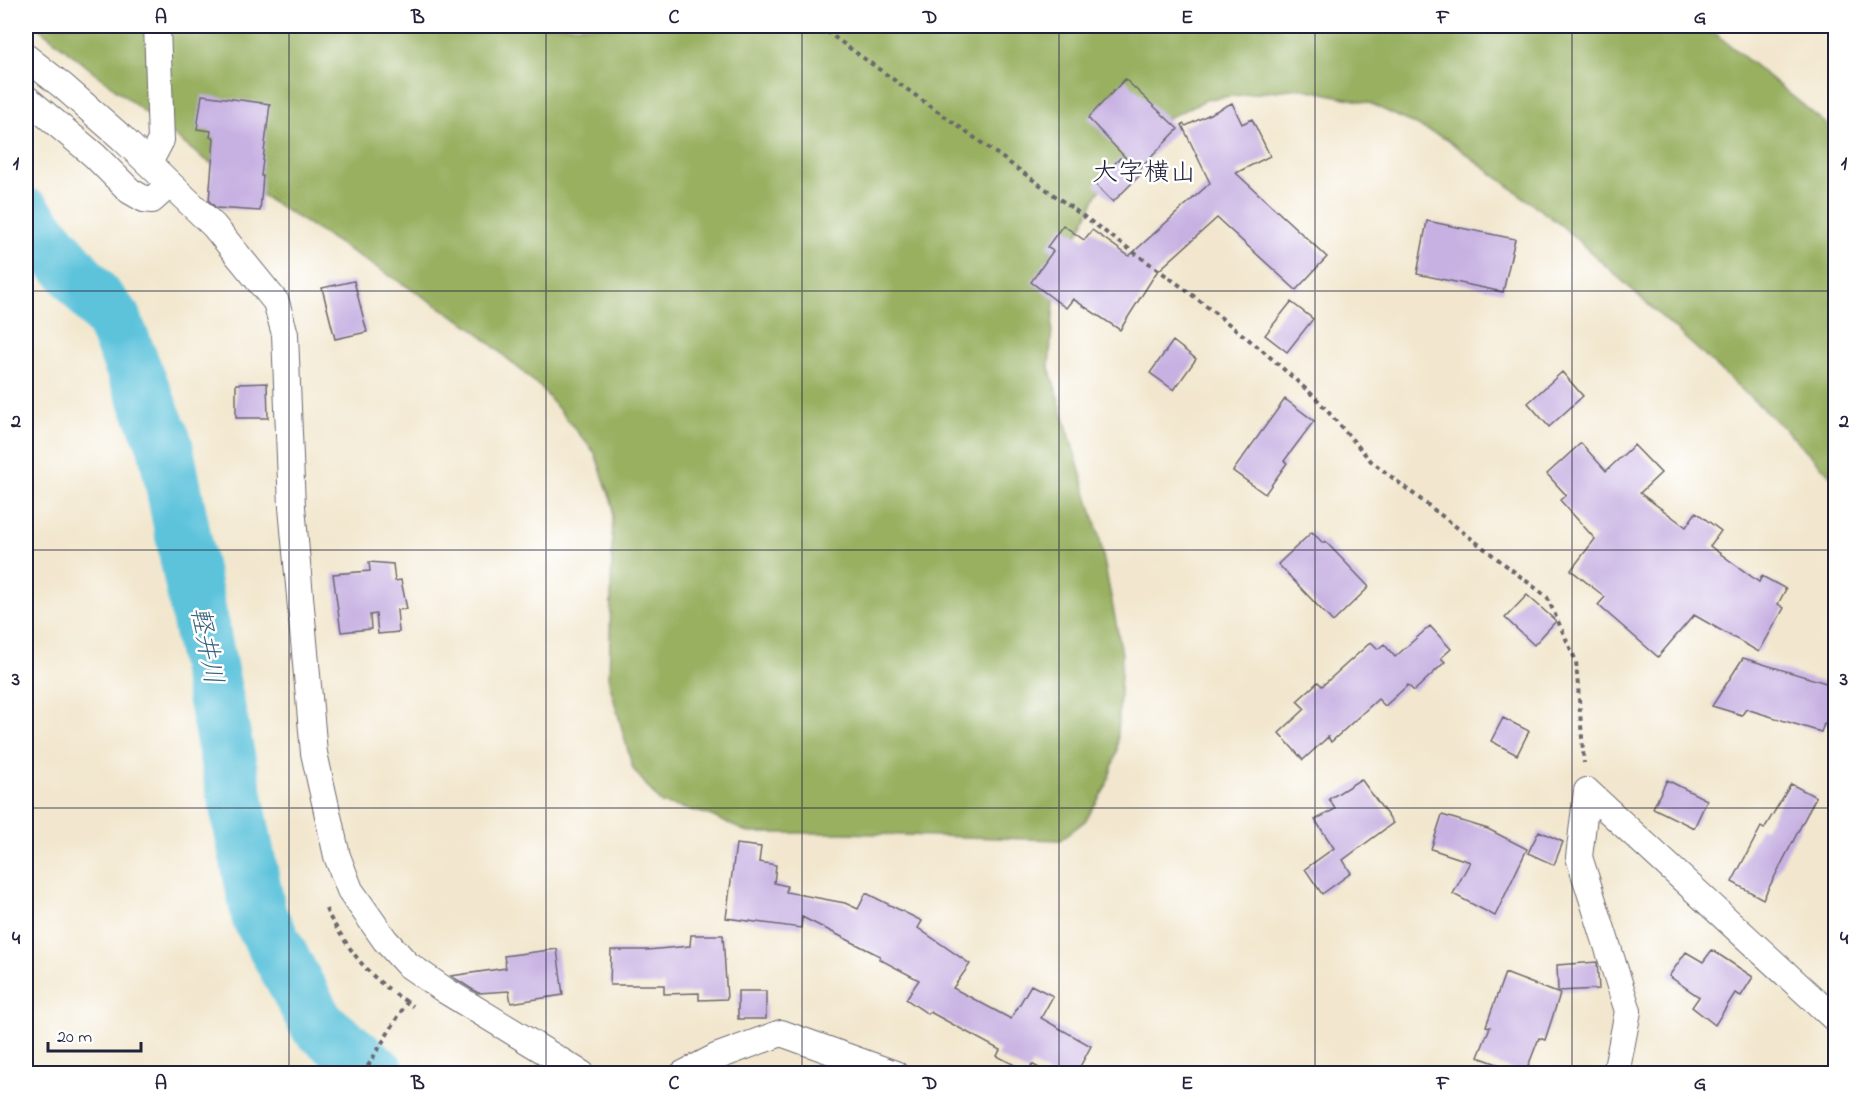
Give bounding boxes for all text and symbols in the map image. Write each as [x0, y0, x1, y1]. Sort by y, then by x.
text: A [155, 4, 167, 33]
text: B [410, 4, 425, 33]
text: C [669, 4, 680, 33]
text: D [922, 4, 937, 33]
text: E [1181, 4, 1193, 33]
text: F [1436, 4, 1450, 33]
text: G [1694, 4, 1707, 33]
text: 1 [13, 150, 20, 179]
text: 1 [1841, 150, 1848, 179]
district label: 大字横山 [1092, 155, 1196, 193]
text: 2 [10, 408, 21, 437]
text: 2 [1838, 408, 1849, 437]
water label: 軽井川 [179, 604, 231, 688]
text: 3 [11, 666, 20, 695]
text: 3 [1839, 666, 1848, 695]
text: 4 [12, 925, 21, 954]
text: 4 [1840, 925, 1849, 954]
scale bar [48, 1015, 141, 1053]
text: 20 m [57, 1025, 92, 1051]
text: A [155, 1070, 167, 1099]
text: B [410, 1070, 425, 1099]
text: C [669, 1070, 680, 1099]
text: D [922, 1070, 937, 1099]
text: E [1181, 1070, 1193, 1099]
text: F [1436, 1070, 1450, 1099]
text: G [1694, 1070, 1707, 1099]

